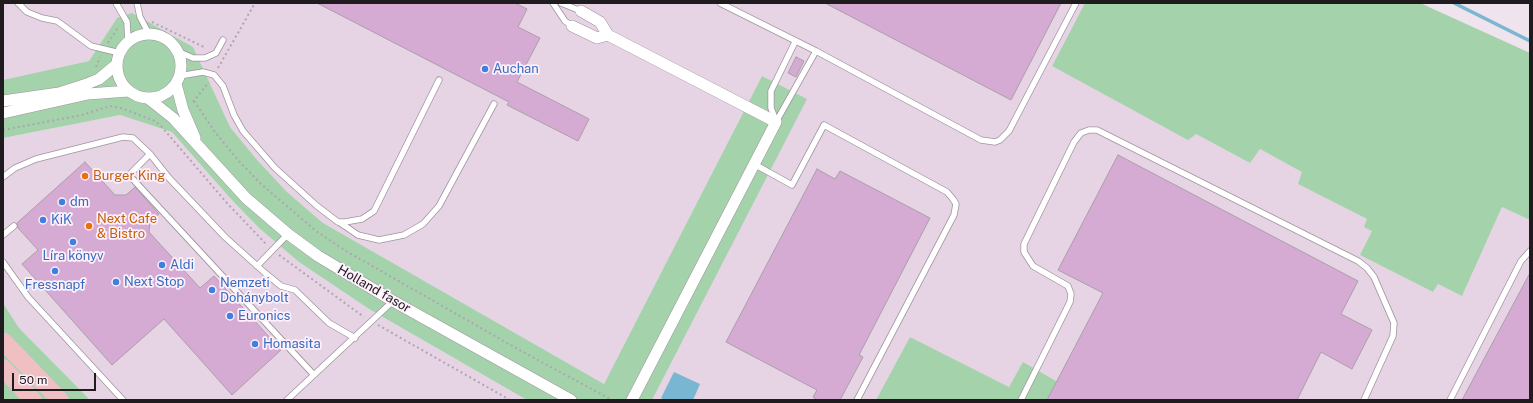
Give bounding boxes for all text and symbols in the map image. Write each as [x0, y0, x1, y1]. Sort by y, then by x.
place label: Auchan [493, 61, 539, 77]
marker: Auchan [480, 64, 490, 74]
place label: Burger King [93, 168, 165, 184]
marker: Burger King [80, 171, 90, 181]
place label: dm [70, 194, 89, 210]
marker: dm [57, 197, 67, 207]
place label: Next Cafe & Bistro [97, 211, 157, 242]
place label: KiK [51, 212, 72, 228]
marker: KiK [38, 215, 48, 225]
marker: Next Cafe & Bistro [84, 221, 94, 231]
marker: Líra könyv [68, 237, 78, 247]
place label: Líra könyv [42, 248, 104, 264]
place label: Aldi [170, 257, 194, 273]
marker: Aldi [157, 260, 167, 270]
street label: Holland fasor [335, 262, 413, 316]
marker: Fressnapf [50, 266, 60, 276]
place label: Next Stop [124, 274, 184, 290]
place label: Nemzeti Dohánybolt [220, 275, 289, 306]
place label: Fressnapf [25, 277, 85, 293]
marker: Next Stop [111, 277, 121, 287]
marker: Nemzeti Dohánybolt [207, 285, 217, 295]
place label: Euronics [238, 308, 290, 324]
marker: Euronics [225, 311, 235, 321]
place label: Homasita [263, 336, 321, 352]
marker: Homasita [250, 339, 260, 349]
scale bar [14, 365, 98, 391]
text: 50 m [19, 373, 47, 387]

